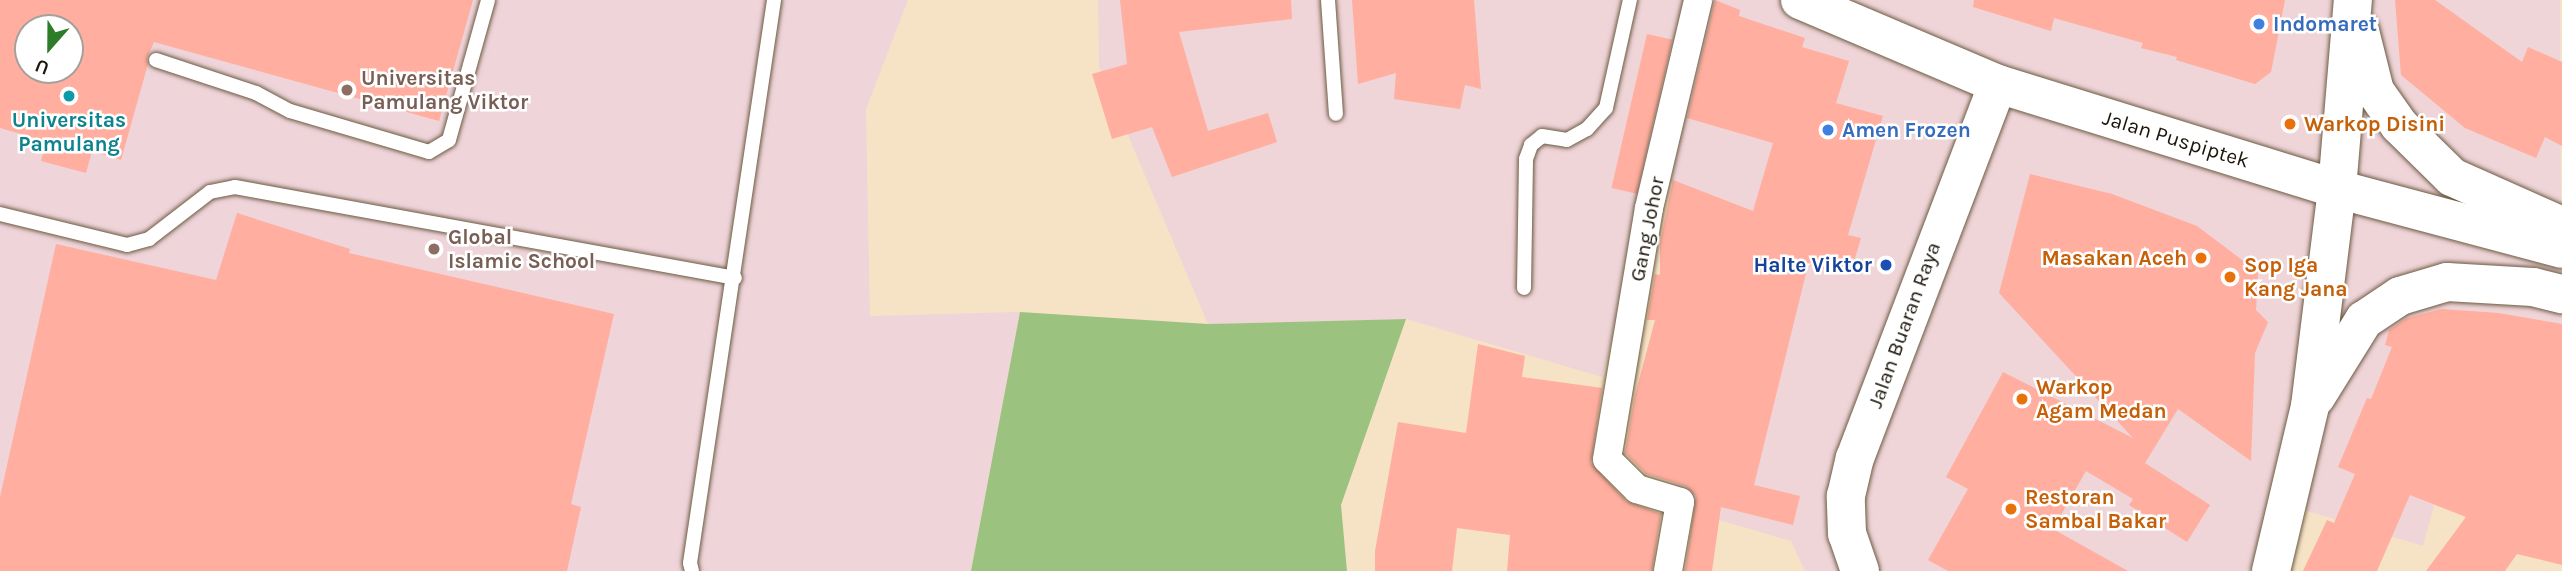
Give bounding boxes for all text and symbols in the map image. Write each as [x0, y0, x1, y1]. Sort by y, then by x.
place label: Indomaret [2273, 11, 2377, 37]
north arrow [14, 14, 84, 84]
marker: Indomaret [2251, 16, 2267, 32]
text: U [32, 54, 52, 79]
place label: Universitas Pamulang Viktor [361, 65, 528, 115]
marker: Universitas Pamulang Viktor [339, 82, 355, 98]
marker: Universitas Pamulang [61, 88, 77, 104]
street label: Jalan Puspiptek [2100, 105, 2252, 173]
place label: Universitas Pamulang [12, 107, 126, 157]
place label: Warkop Disini [2304, 111, 2445, 137]
marker: Warkop Disini [2282, 116, 2298, 132]
place label: Amen Frozen [1842, 117, 1971, 143]
marker: Amen Frozen [1820, 122, 1836, 138]
street label: Gang Johor [1624, 174, 1670, 284]
place label: Global Islamic School [448, 224, 595, 274]
street label: Jalan Buaran Raya [1862, 238, 1946, 412]
marker: Global Islamic School [426, 241, 442, 257]
place label: Masakan Aceh [2041, 245, 2187, 271]
marker: Masakan Aceh [2193, 250, 2209, 266]
place label: Halte Viktor [1753, 252, 1872, 278]
place label: Sop Iga Kang Jana [2244, 252, 2348, 302]
marker: Halte Viktor [1878, 257, 1894, 273]
marker: Sop Iga Kang Jana [2222, 269, 2238, 285]
place label: Warkop Agam Medan [2036, 374, 2167, 424]
marker: Warkop Agam Medan [2014, 391, 2030, 407]
place label: Restoran Sambal Bakar [2025, 484, 2166, 534]
marker: Restoran Sambal Bakar [2003, 501, 2019, 517]

